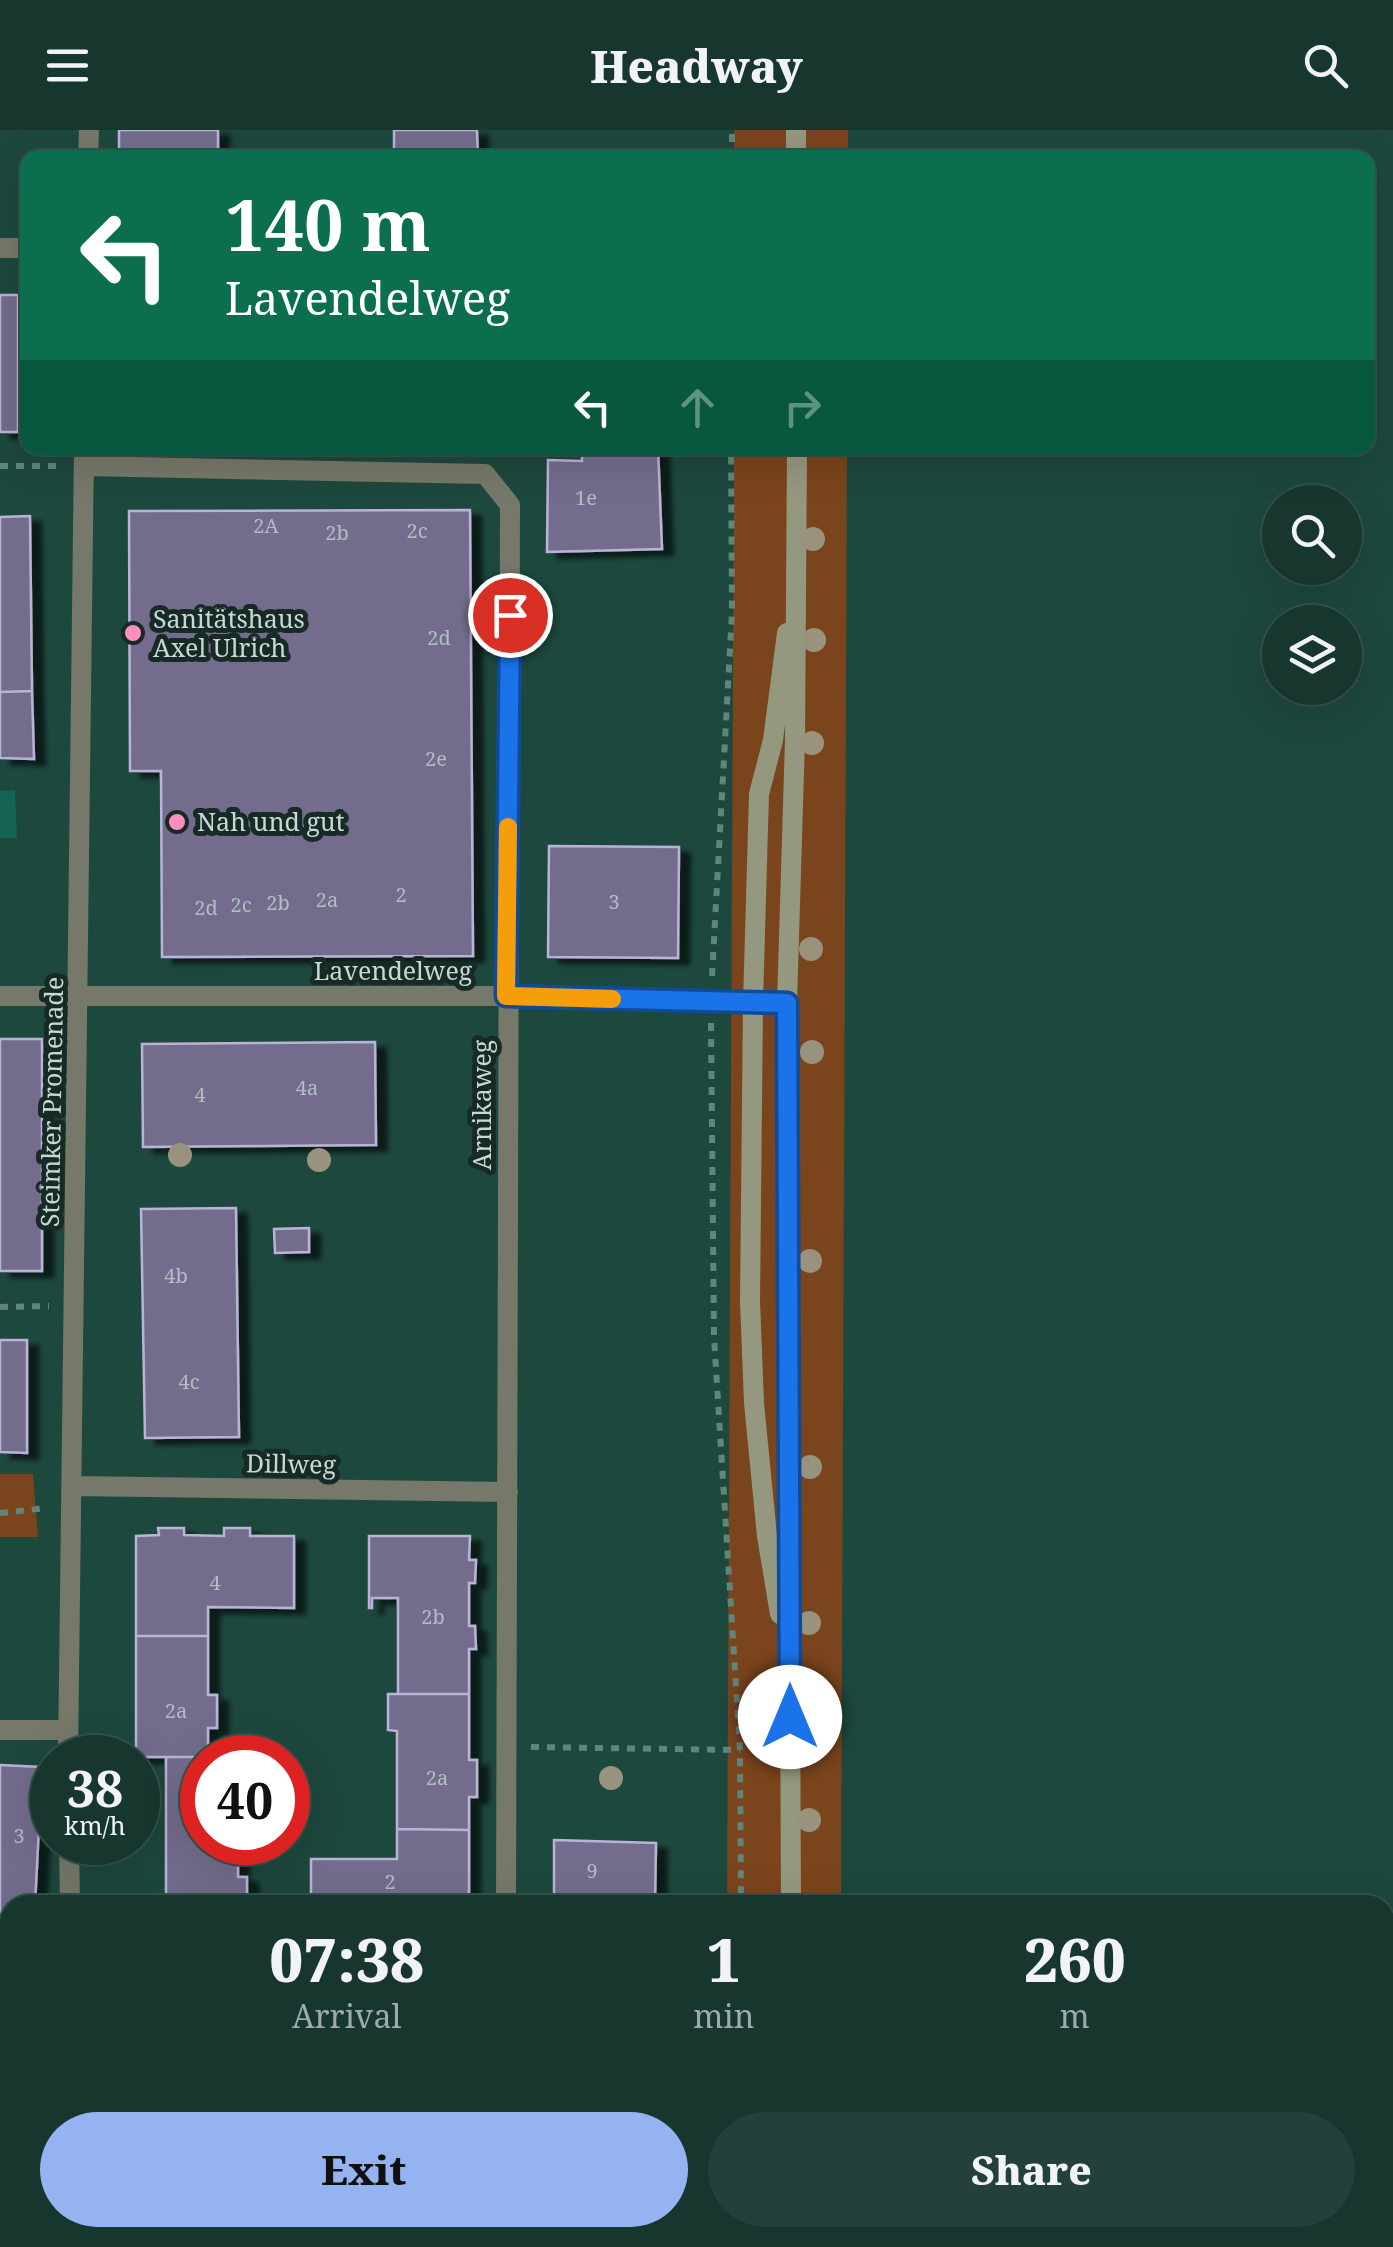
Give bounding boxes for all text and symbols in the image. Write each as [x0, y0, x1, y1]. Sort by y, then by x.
text: Headway [590, 35, 803, 96]
icon: menu [40, 38, 95, 93]
icon: search [1298, 38, 1353, 93]
text: 140 m [225, 176, 431, 272]
icon: left [60, 190, 190, 320]
text: Lavendelweg [225, 267, 510, 328]
icon: left [565, 380, 620, 435]
icon: ahead [670, 380, 725, 435]
icon: right [775, 380, 830, 435]
house number: 1e [575, 484, 597, 511]
map controls [1262, 485, 1362, 705]
button: search [1262, 485, 1362, 585]
house number: 2A [253, 512, 280, 539]
house number: 2c [406, 517, 428, 544]
house number: 2b [325, 519, 349, 546]
pin [468, 573, 553, 658]
icon: arrive [483, 588, 538, 643]
place label: Sanitätshaus Axel Ulrich [153, 601, 305, 664]
button: layers [1262, 605, 1362, 705]
marker: Sanitätshaus Axel Ulrich [122, 622, 144, 644]
house number: 2d [427, 624, 451, 651]
house number: 2e [425, 745, 447, 772]
place label: Nah und gut [197, 804, 345, 838]
marker: Nah und gut [166, 811, 188, 833]
house number: 2 [395, 881, 407, 908]
house number: 2a [316, 886, 338, 913]
house number: 3 [608, 888, 620, 915]
house number: 2b [266, 889, 290, 916]
house number: 2c [230, 891, 252, 918]
house number: 2d [194, 894, 218, 921]
street label: Lavendelweg [314, 953, 473, 987]
street label: Steimker Promenade [32, 977, 70, 1227]
street label: Arnikaweg [464, 1039, 498, 1170]
house number: 4a [296, 1074, 318, 1101]
house number: 4 [194, 1081, 206, 1108]
house number: 4b [164, 1262, 188, 1289]
house number: 4c [178, 1368, 200, 1395]
street label: Dillweg [246, 1445, 337, 1481]
house number: 4 [209, 1569, 221, 1596]
house number: 2b [421, 1603, 445, 1630]
position arrow [738, 1665, 842, 1769]
house number: 2a [165, 1697, 187, 1724]
speed limit sign: 40 [180, 1735, 310, 1865]
text: 38 [67, 1754, 123, 1822]
house number: 2a [426, 1764, 448, 1791]
text: km/h [64, 1808, 126, 1842]
house number: 3 [13, 1822, 25, 1849]
house number: 9 [586, 1857, 598, 1884]
house number: 2 [384, 1868, 396, 1895]
text: 07:38 [269, 1918, 424, 2000]
text: 1 [707, 1918, 741, 2000]
text: 260 [1024, 1918, 1126, 2000]
text: Arrival [292, 1994, 401, 2037]
text: min [693, 1994, 754, 2037]
text: m [1060, 1994, 1090, 2037]
button: Exit [40, 2112, 688, 2227]
button: Share [708, 2112, 1355, 2227]

